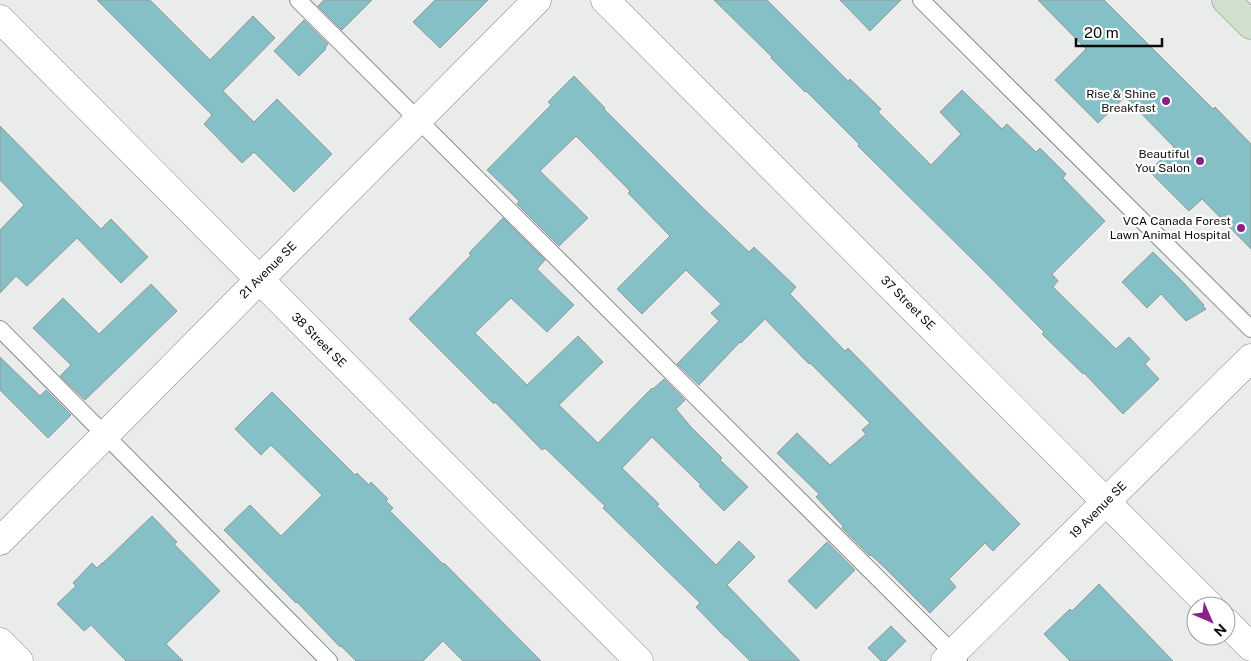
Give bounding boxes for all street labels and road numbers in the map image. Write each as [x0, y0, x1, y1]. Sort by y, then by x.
street label: 21 Avenue SE [237, 239, 299, 301]
street label: 37 Street SE [878, 273, 938, 333]
street label: 38 Street SE [289, 310, 349, 370]
street label: 19 Avenue SE [1067, 479, 1129, 541]

